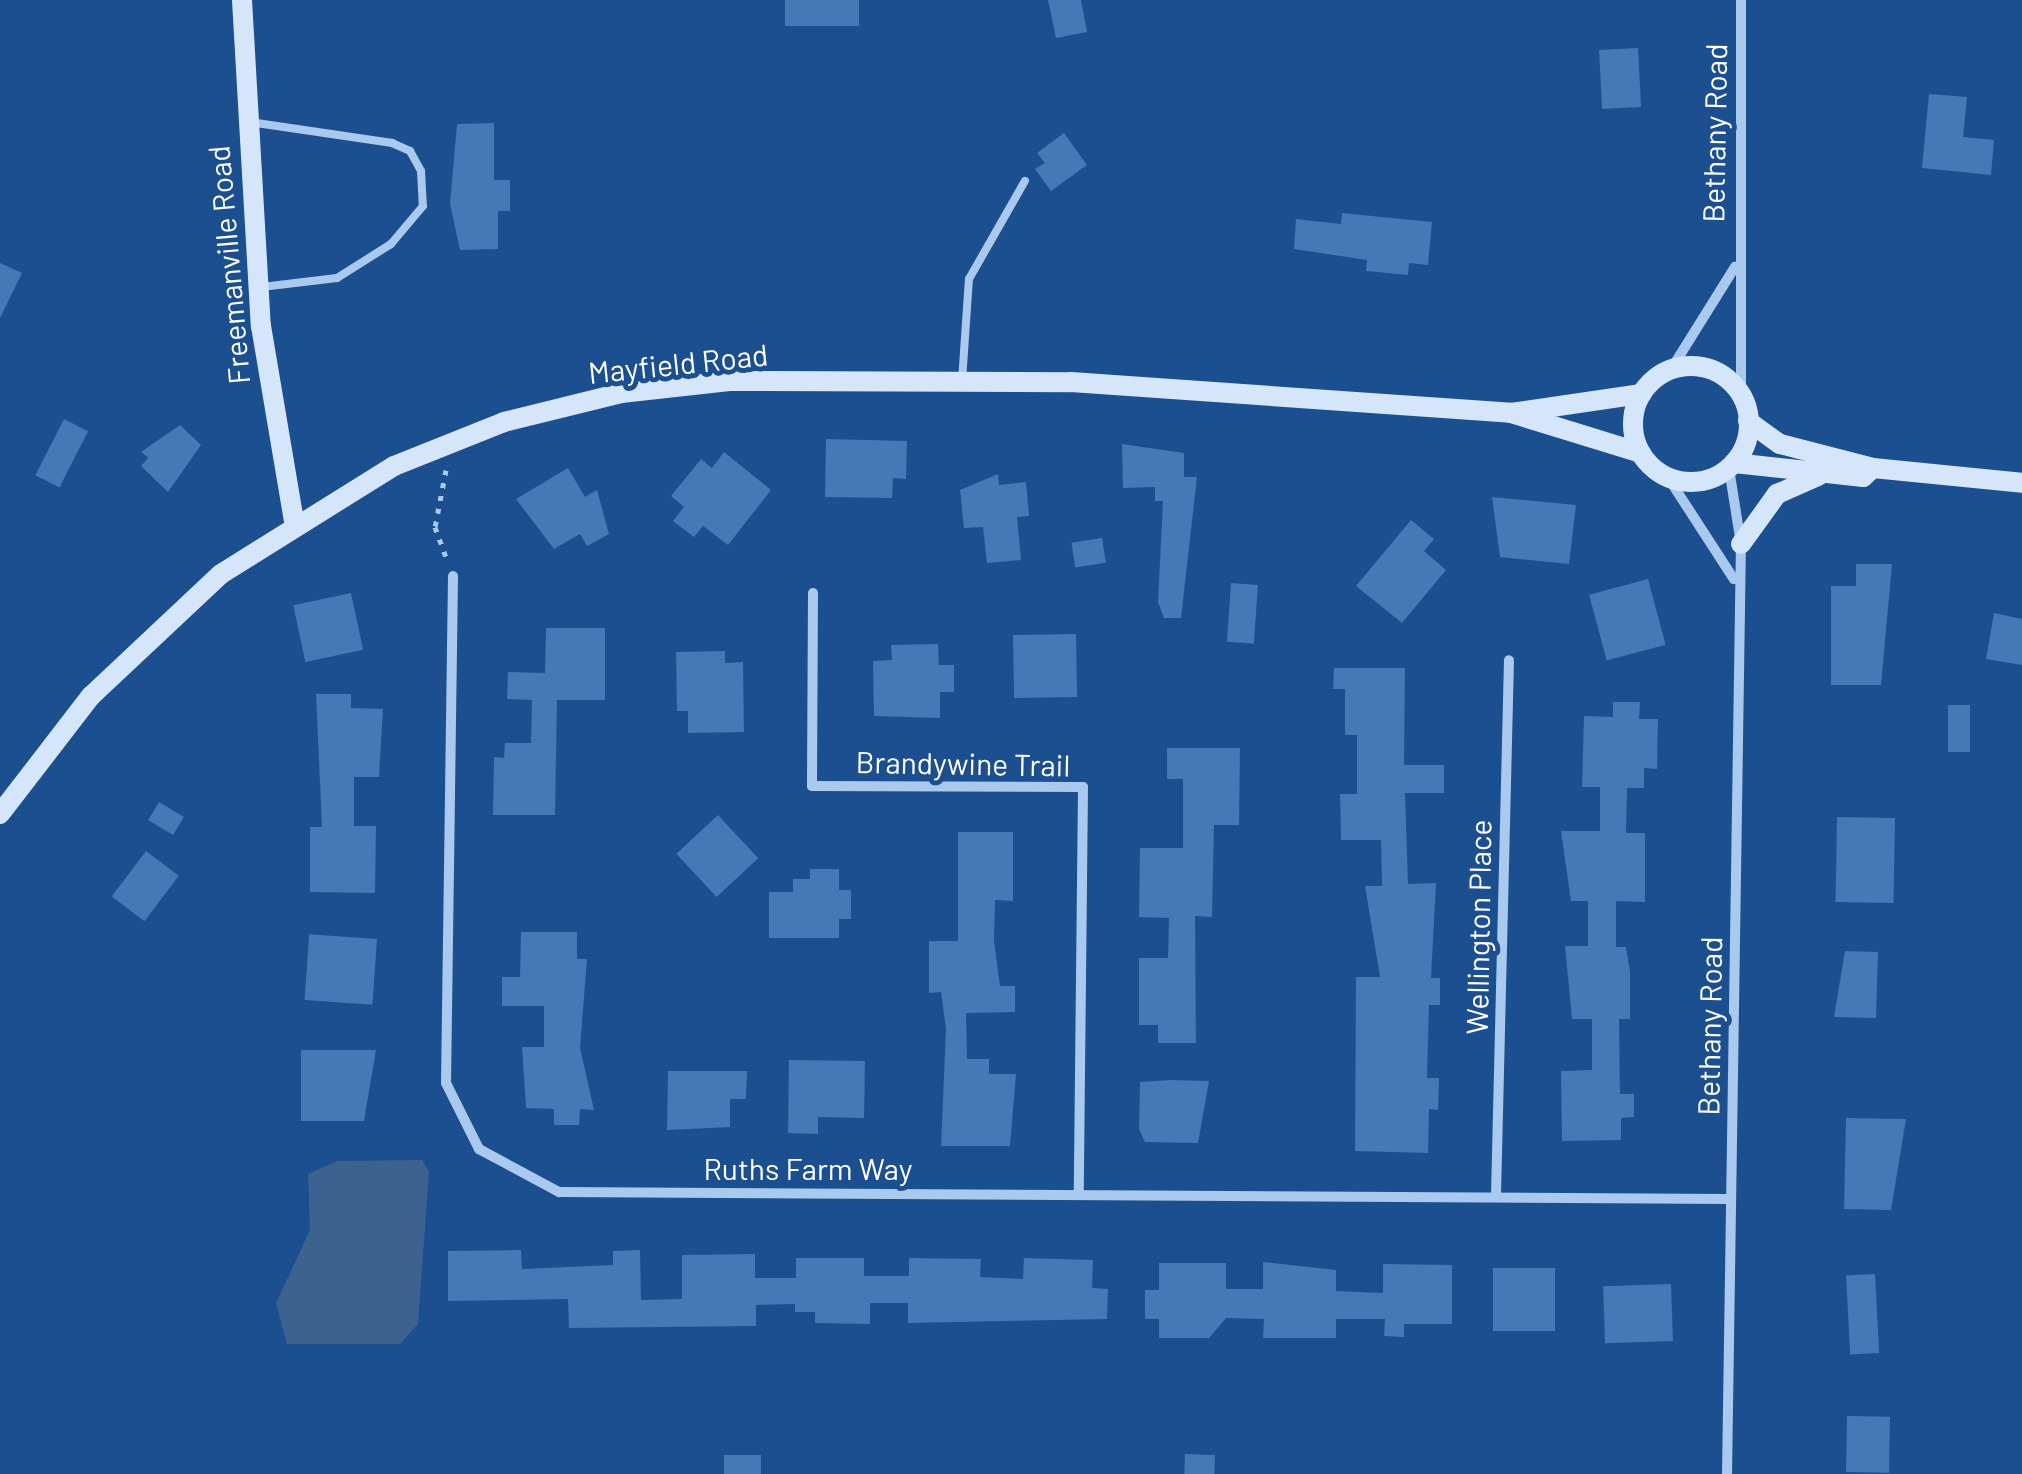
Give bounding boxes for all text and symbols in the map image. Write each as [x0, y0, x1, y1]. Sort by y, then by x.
street label: Bethany Road [1694, 43, 1734, 223]
street label: Freemanville Road [200, 144, 256, 386]
street label: Mayfield Road [586, 336, 770, 390]
street label: Brandywine Trail [855, 743, 1071, 783]
street label: Wellington Place [1458, 819, 1498, 1035]
street label: Bethany Road [1689, 936, 1729, 1116]
street label: Ruths Farm Way [704, 1150, 912, 1186]

